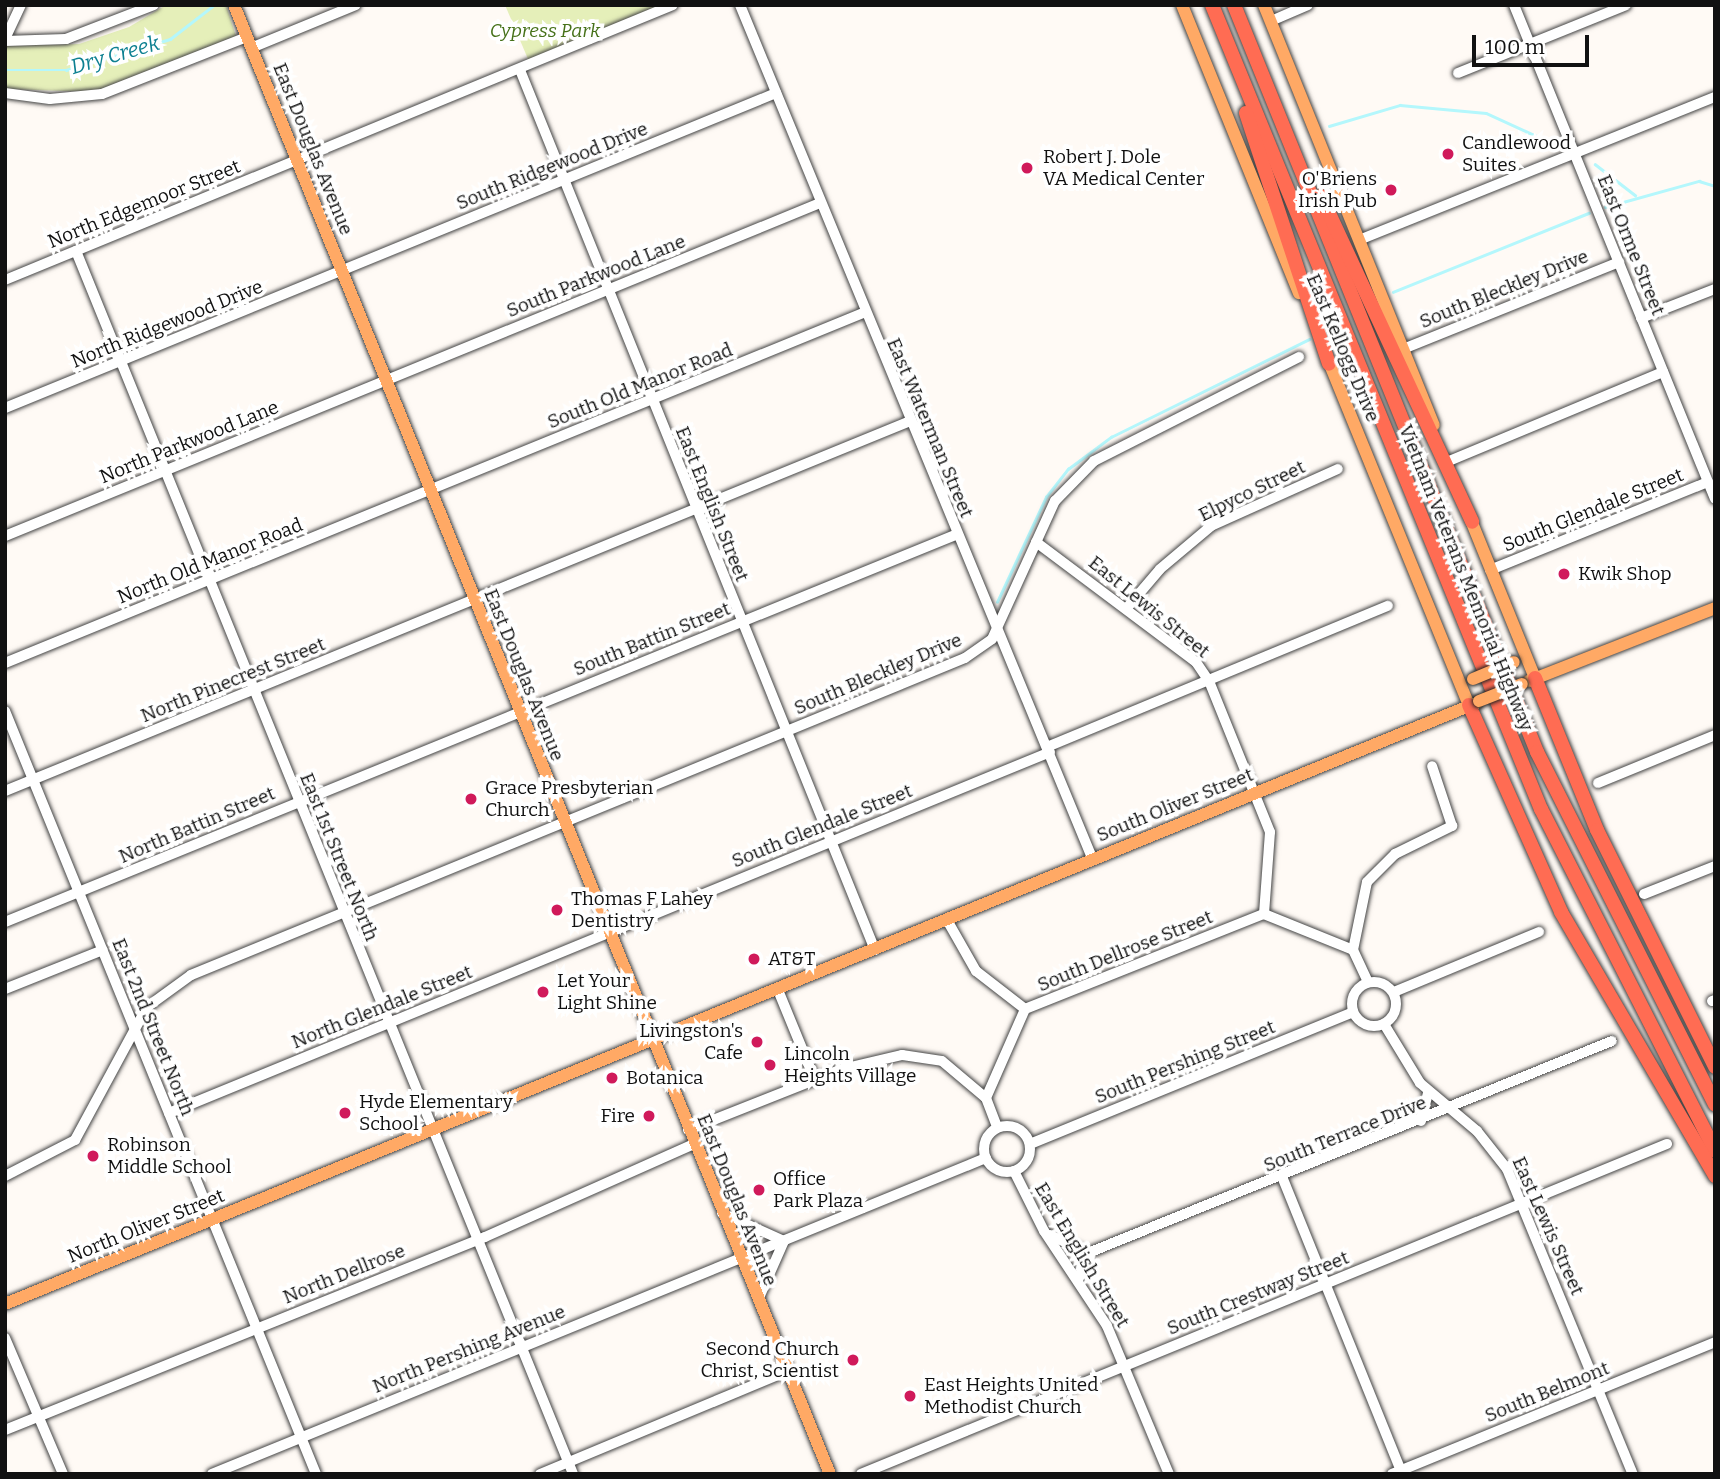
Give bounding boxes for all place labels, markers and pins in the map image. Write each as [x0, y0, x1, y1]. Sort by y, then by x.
place label: Candlewood Suites [1462, 132, 1571, 176]
place label: Robert J. Dole VA Medical Center [1043, 146, 1204, 190]
marker: Candlewood Suites [1440, 146, 1456, 162]
marker: Robert J. Dole VA Medical Center [1017, 158, 1037, 178]
place label: O'Briens Irish Pub [1298, 168, 1377, 212]
marker: O'Briens Irish Pub [1383, 182, 1399, 198]
place label: Kwik Shop [1578, 563, 1672, 585]
marker: Kwik Shop [1556, 566, 1572, 582]
place label: Grace Presbyterian Church [485, 777, 653, 821]
marker: Grace Presbyterian Church [463, 791, 479, 807]
place label: Thomas F Lahey Dentistry [571, 888, 713, 932]
marker: Thomas F Lahey Dentistry [549, 902, 565, 918]
place label: AT&T [768, 948, 815, 970]
marker: AT&T [746, 951, 762, 967]
place label: Let Your Light Shine [557, 970, 657, 1014]
marker: Let Your Light Shine [535, 984, 551, 1000]
place label: Livingston's Cafe [639, 1020, 743, 1064]
marker: Livingston's Cafe [749, 1034, 765, 1050]
place label: Lincoln Heights Village [784, 1043, 916, 1087]
marker: Lincoln Heights Village [762, 1057, 778, 1073]
place label: Botanica [626, 1067, 704, 1089]
marker: Botanica [604, 1070, 620, 1086]
place label: Hyde Elementary School [359, 1091, 513, 1135]
marker: Hyde Elementary School [337, 1105, 353, 1121]
place label: Fire [601, 1105, 635, 1127]
marker: Fire [641, 1108, 657, 1124]
place label: Robinson Middle School [107, 1134, 231, 1178]
marker: Robinson Middle School [85, 1148, 101, 1164]
place label: Office Park Plaza [773, 1168, 863, 1212]
marker: Office Park Plaza [751, 1182, 767, 1198]
place label: Second Church Christ, Scientist [700, 1338, 839, 1382]
marker: Second Church Christ, Scientist [845, 1352, 861, 1368]
place label: East Heights United Methodist Church [924, 1374, 1098, 1418]
marker: East Heights United Methodist Church [902, 1388, 918, 1404]

